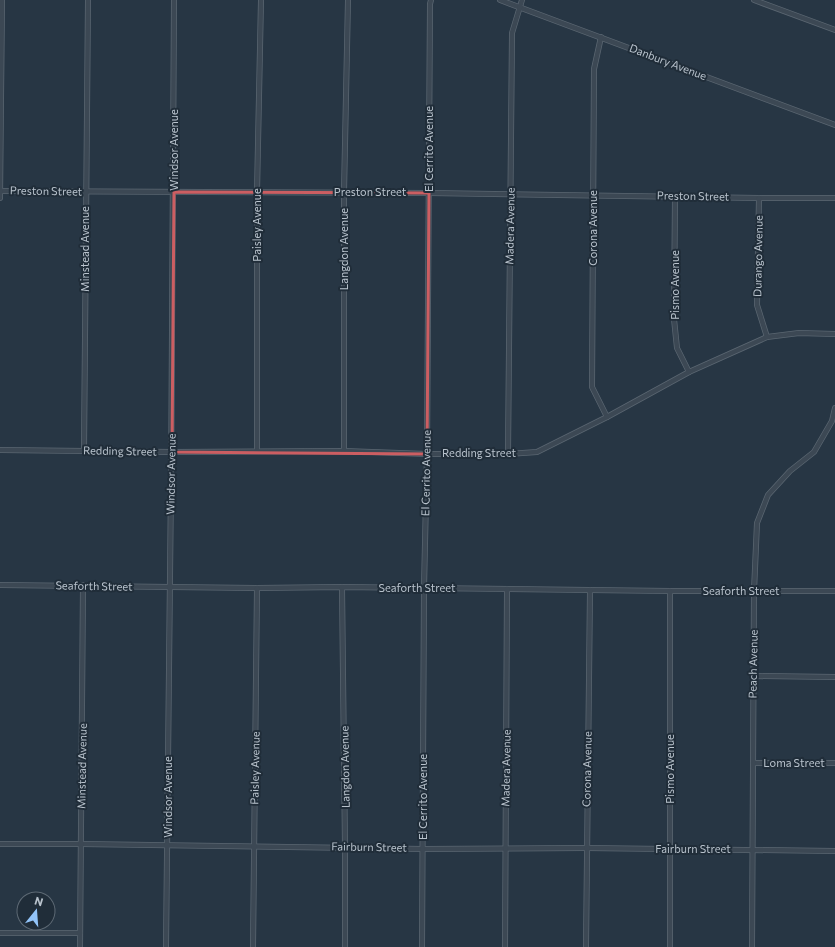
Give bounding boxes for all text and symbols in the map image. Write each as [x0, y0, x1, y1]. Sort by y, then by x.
street label: Danbury Avenue [628, 41, 709, 82]
street label: El Cerrito Avenue [422, 106, 435, 192]
street label: Windsor Avenue [167, 109, 180, 191]
street label: Preston Street [10, 183, 83, 198]
street label: Preston Street [334, 185, 407, 198]
street label: Madera Avenue [502, 187, 517, 265]
street label: Paisley Avenue [250, 188, 263, 262]
street label: Preston Street [657, 188, 730, 203]
street label: Corona Avenue [586, 190, 599, 266]
street label: Minstead Avenue [78, 206, 91, 292]
street label: Langdon Avenue [337, 208, 350, 290]
street label: Durango Avenue [750, 215, 765, 297]
street label: Pismo Avenue [668, 250, 681, 320]
street label: El Cerrito Avenue [418, 430, 433, 516]
street label: Windsor Avenue [163, 433, 178, 515]
street label: Redding Street [83, 443, 158, 458]
street label: Redding Street [442, 446, 516, 459]
street label: Seaforth Street [55, 578, 133, 593]
street label: Seaforth Street [378, 581, 456, 594]
street label: Seaforth Street [702, 584, 780, 597]
street label: Peach Avenue [745, 629, 760, 698]
street label: Minstead Avenue [74, 723, 89, 809]
street label: Langdon Avenue [337, 726, 352, 808]
street label: Madera Avenue [498, 729, 513, 807]
street label: Paisley Avenue [247, 731, 262, 805]
street label: Corona Avenue [579, 731, 594, 807]
street label: Pismo Avenue [663, 734, 676, 804]
street label: El Cerrito Avenue [416, 754, 429, 840]
street label: Windsor Avenue [161, 756, 174, 838]
street label: Loma Street [763, 756, 825, 769]
street label: Fairburn Street [331, 839, 407, 854]
street label: Fairburn Street [655, 842, 731, 855]
north arrow [16, 891, 56, 931]
text: N [33, 894, 45, 908]

